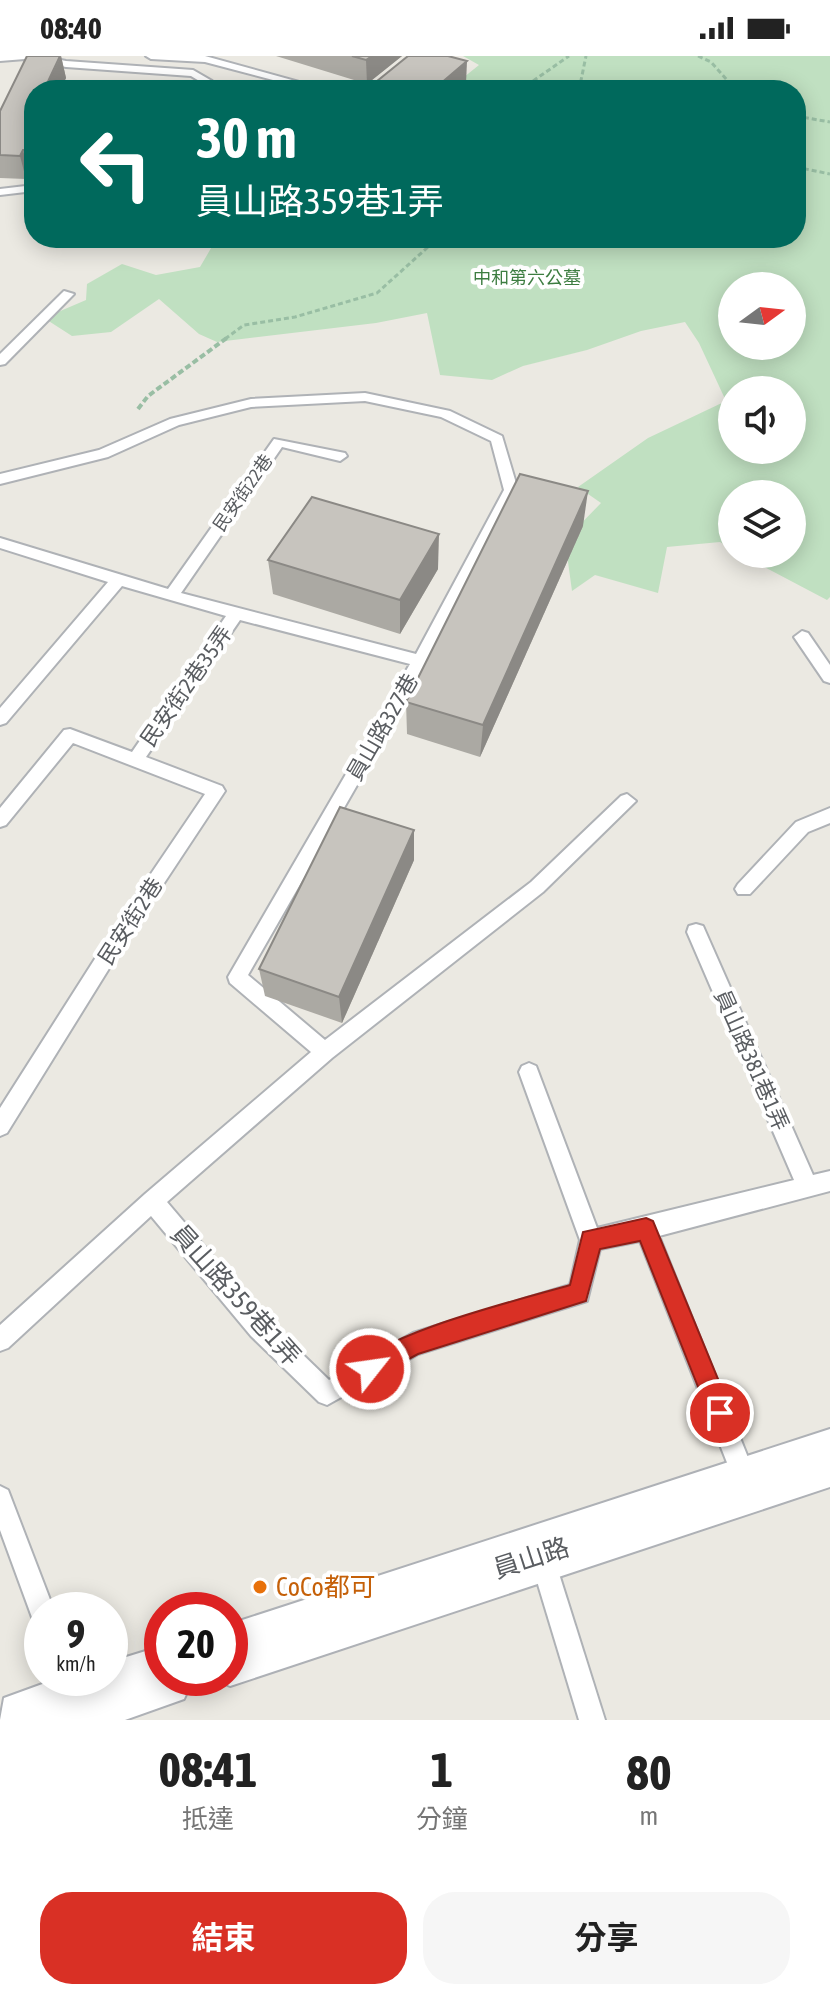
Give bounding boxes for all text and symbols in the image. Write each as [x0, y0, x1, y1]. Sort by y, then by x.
text: 08:40 [40, 11, 102, 45]
text: 30 m [196, 106, 297, 170]
icon: left [64, 112, 168, 216]
text: 員山路359巷1弄 [196, 180, 444, 222]
park label: 中和第六公墓 [473, 267, 581, 288]
north arrow [718, 272, 806, 360]
map controls [718, 272, 806, 568]
button: sound [718, 376, 806, 464]
street label: 民安街22巷 [208, 450, 277, 535]
button: layers [718, 480, 806, 568]
street label: 民安街2巷35弄 [135, 621, 237, 751]
street label: 員山路327巷 [341, 669, 423, 785]
street label: 民安街2巷 [92, 873, 168, 969]
street label: 員山路381巷1弄 [709, 986, 795, 1134]
street label: 員山路359巷1弄 [165, 1218, 307, 1372]
position arrow [328, 1327, 412, 1411]
pin [686, 1379, 754, 1447]
icon: arrive [698, 1391, 742, 1435]
street label: 員山路 [489, 1532, 573, 1584]
place label: CoCo都可 [276, 1572, 376, 1602]
marker: CoCo都可 [251, 1578, 269, 1596]
speed limit sign: 20 [144, 1592, 248, 1696]
text: 9 [67, 1611, 85, 1656]
text: km/h [56, 1652, 96, 1675]
text: 08:41 [159, 1742, 257, 1797]
text: 1 [431, 1742, 453, 1797]
text: 80 [626, 1745, 671, 1800]
text: m [640, 1801, 658, 1831]
text: 抵達 [182, 1804, 234, 1834]
text: 分鐘 [416, 1804, 468, 1834]
button: 結束 [40, 1892, 407, 1984]
button: 分享 [423, 1892, 790, 1984]

